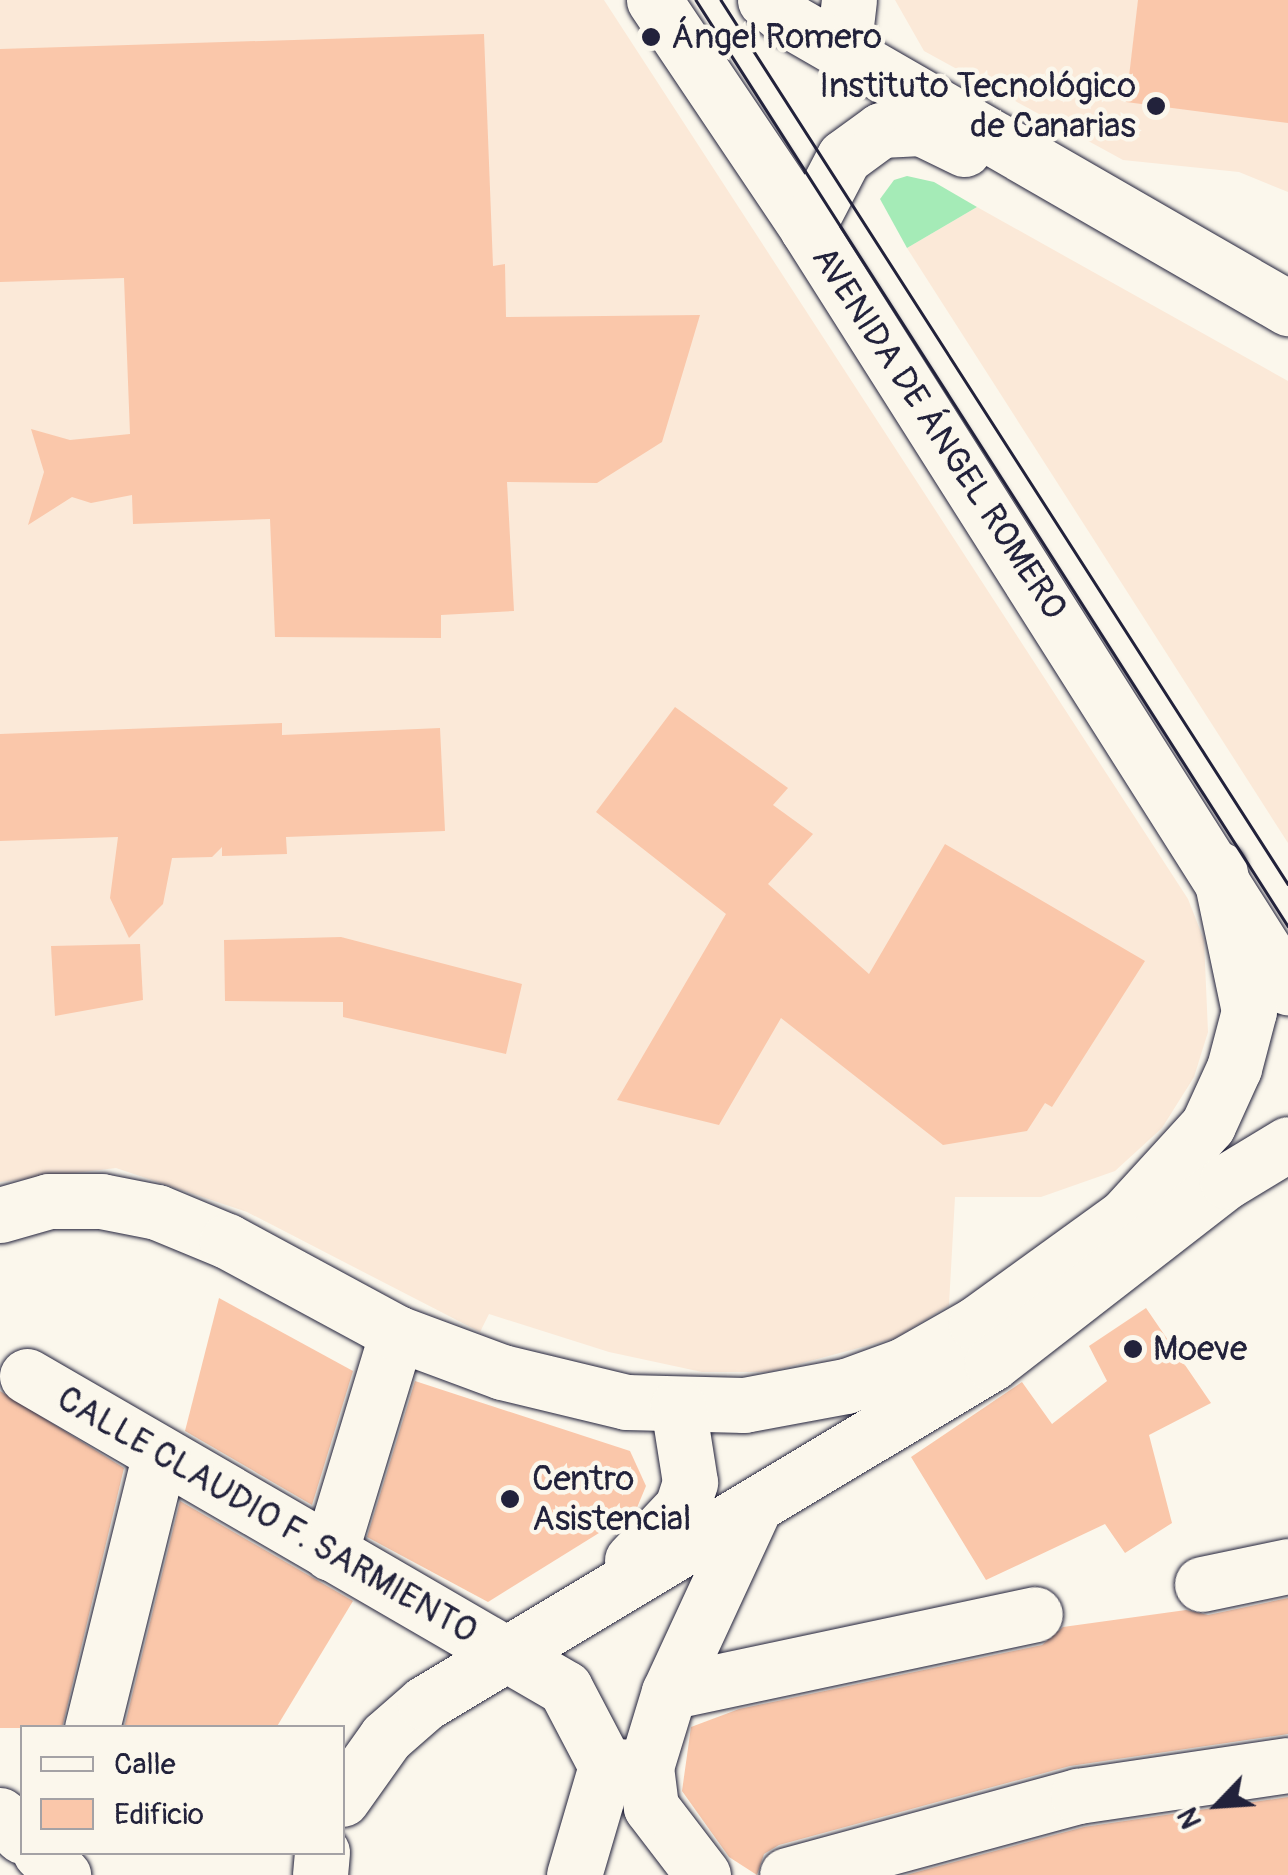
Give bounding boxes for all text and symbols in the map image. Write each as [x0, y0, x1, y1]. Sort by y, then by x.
place label: Ángel Romero [671, 16, 882, 58]
marker: Ángel Romero [640, 26, 662, 48]
place label: Instituto Tecnológico de Canarias [819, 65, 1136, 147]
marker: Instituto Tecnológico de Canarias [1145, 95, 1167, 117]
street label: AVENIDA DE ÁNGEL ROMERO [803, 239, 1075, 627]
place label: Moeve [1153, 1328, 1247, 1370]
marker: Moeve [1122, 1338, 1144, 1360]
street label: CALLE CLAUDIO F. SARMIENTO [50, 1377, 484, 1653]
place label: Centro Asistencial [532, 1458, 691, 1540]
marker: Centro Asistencial [497, 1486, 523, 1512]
legend [20, 1725, 345, 1855]
text: Calle [114, 1746, 176, 1783]
north arrow [1168, 1755, 1268, 1855]
text: Edificio [114, 1796, 204, 1833]
text: N [1170, 1802, 1210, 1834]

